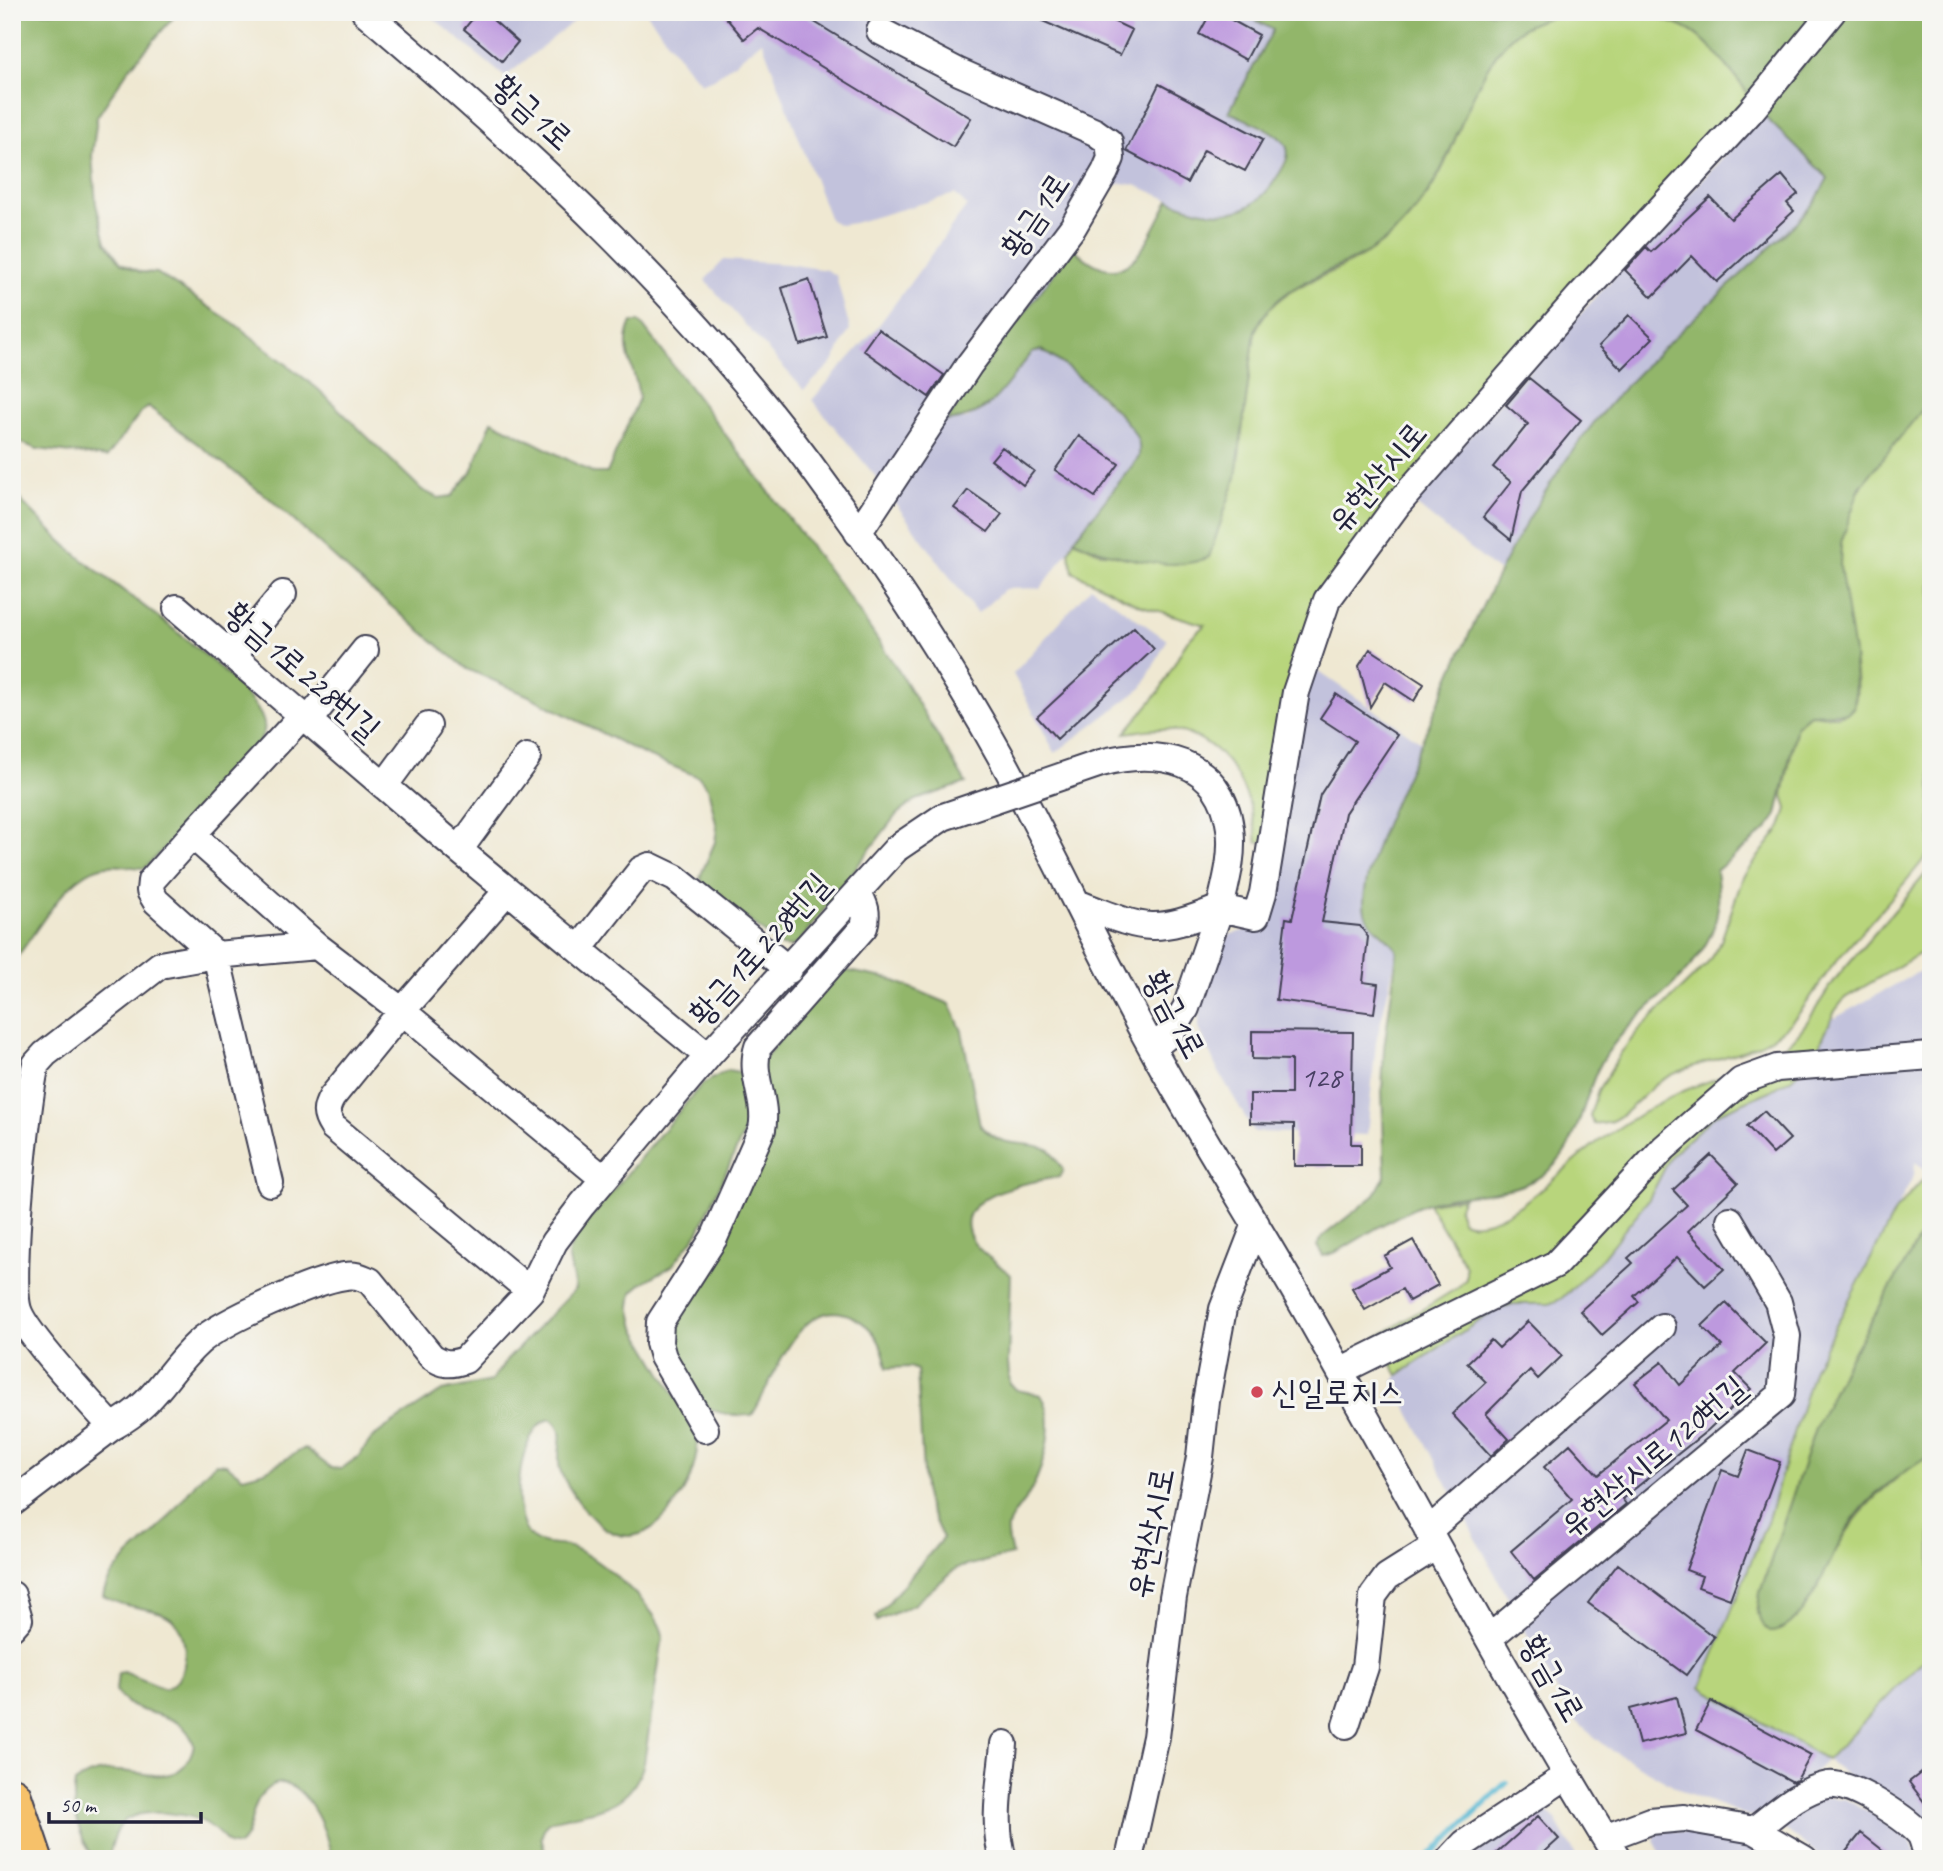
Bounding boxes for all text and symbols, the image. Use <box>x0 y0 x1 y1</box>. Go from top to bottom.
street label: 황금1로 <box>484 65 582 159</box>
street label: 황금1로 <box>991 164 1079 266</box>
street label: 유현삭시로 <box>1318 413 1436 541</box>
street label: 황금1로228번길 <box>217 592 389 750</box>
street label: 황금1로228번길 <box>679 864 839 1034</box>
street label: 황금1로 <box>1134 962 1216 1066</box>
house number: 128 <box>1301 1058 1344 1096</box>
street label: 유현삭시로120번길 <box>1551 1366 1755 1546</box>
place label: 신일로지스 <box>1271 1371 1404 1413</box>
marker: 신일로지스 <box>1249 1384 1265 1400</box>
street label: 유현삭시로 <box>1117 1464 1183 1602</box>
street label: 황금1로 <box>1511 1627 1595 1729</box>
scale bar <box>49 1780 201 1824</box>
text: 50 m <box>60 1792 98 1818</box>

